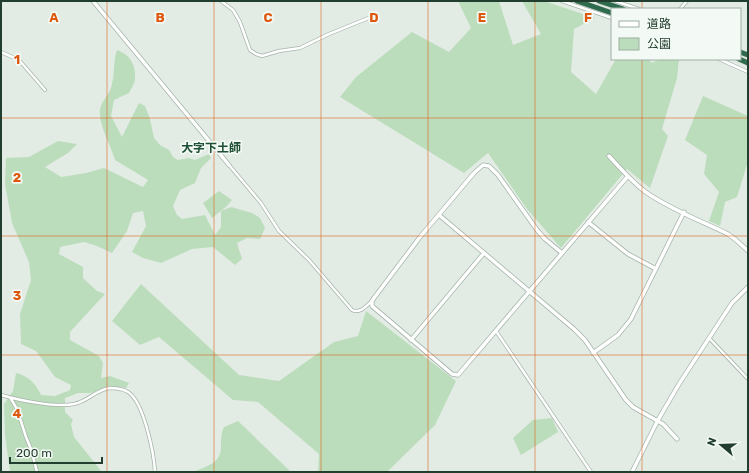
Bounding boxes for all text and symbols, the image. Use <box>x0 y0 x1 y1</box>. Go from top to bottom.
legend <box>611 8 741 60</box>
text: A <box>49 10 59 25</box>
text: B <box>155 10 165 25</box>
text: C <box>263 10 273 25</box>
text: D <box>369 10 379 25</box>
text: E <box>478 10 486 25</box>
text: F <box>584 10 592 25</box>
text: 道路 <box>647 17 671 31</box>
text: 公園 <box>647 37 671 51</box>
text: 1 <box>14 52 20 67</box>
district label: 大字下土師 <box>181 141 241 155</box>
text: 2 <box>13 170 21 185</box>
text: 3 <box>13 288 22 303</box>
text: 4 <box>13 406 22 421</box>
north arrow <box>701 425 741 465</box>
text: N <box>705 436 719 448</box>
scale bar <box>10 439 102 465</box>
text: 200 m <box>16 446 52 460</box>

